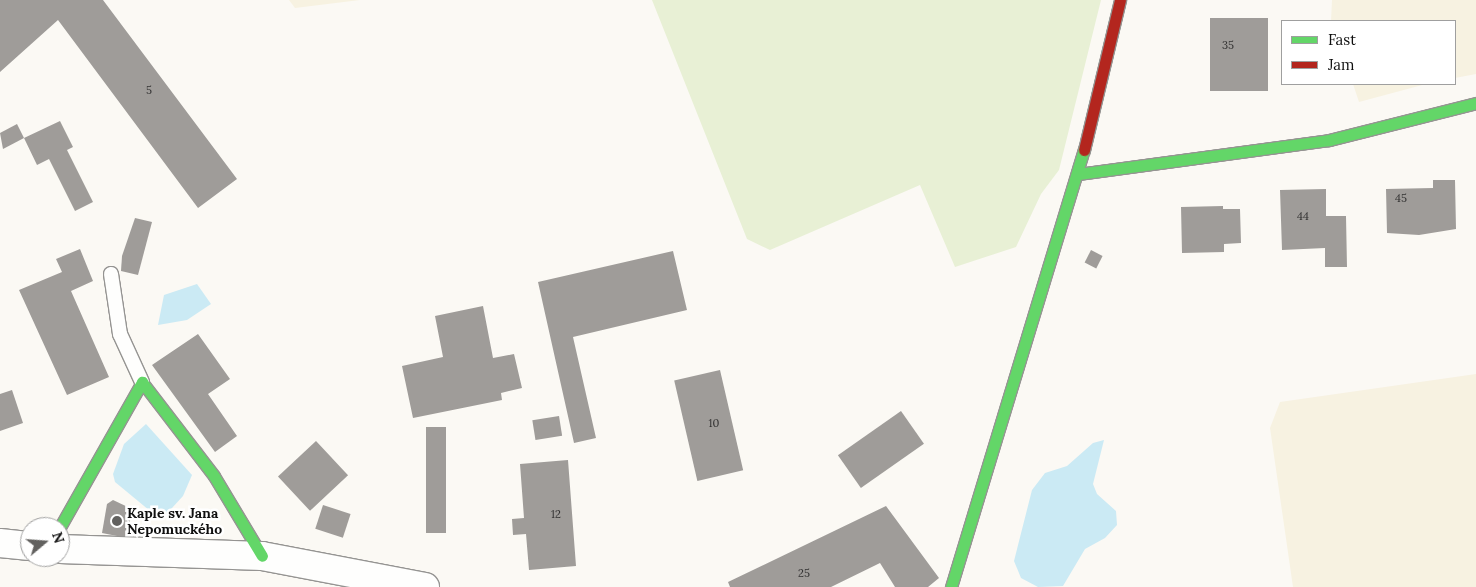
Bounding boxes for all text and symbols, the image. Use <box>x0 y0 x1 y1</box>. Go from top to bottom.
legend <box>1281 20 1456 85</box>
text: Fast <box>1328 30 1356 49</box>
house number: 35 <box>1222 38 1234 52</box>
text: Jam <box>1328 55 1355 74</box>
house number: 5 <box>146 83 152 97</box>
house number: 45 <box>1395 191 1407 205</box>
house number: 44 <box>1297 209 1309 223</box>
house number: 10 <box>709 416 719 430</box>
place label: Kaple sv. Jana Nepomuckého <box>127 505 222 538</box>
house number: 12 <box>551 507 561 521</box>
marker: Kaple sv. Jana Nepomuckého <box>111 515 123 527</box>
north arrow <box>20 517 70 567</box>
text: N <box>48 530 69 546</box>
house number: 25 <box>798 566 810 580</box>

